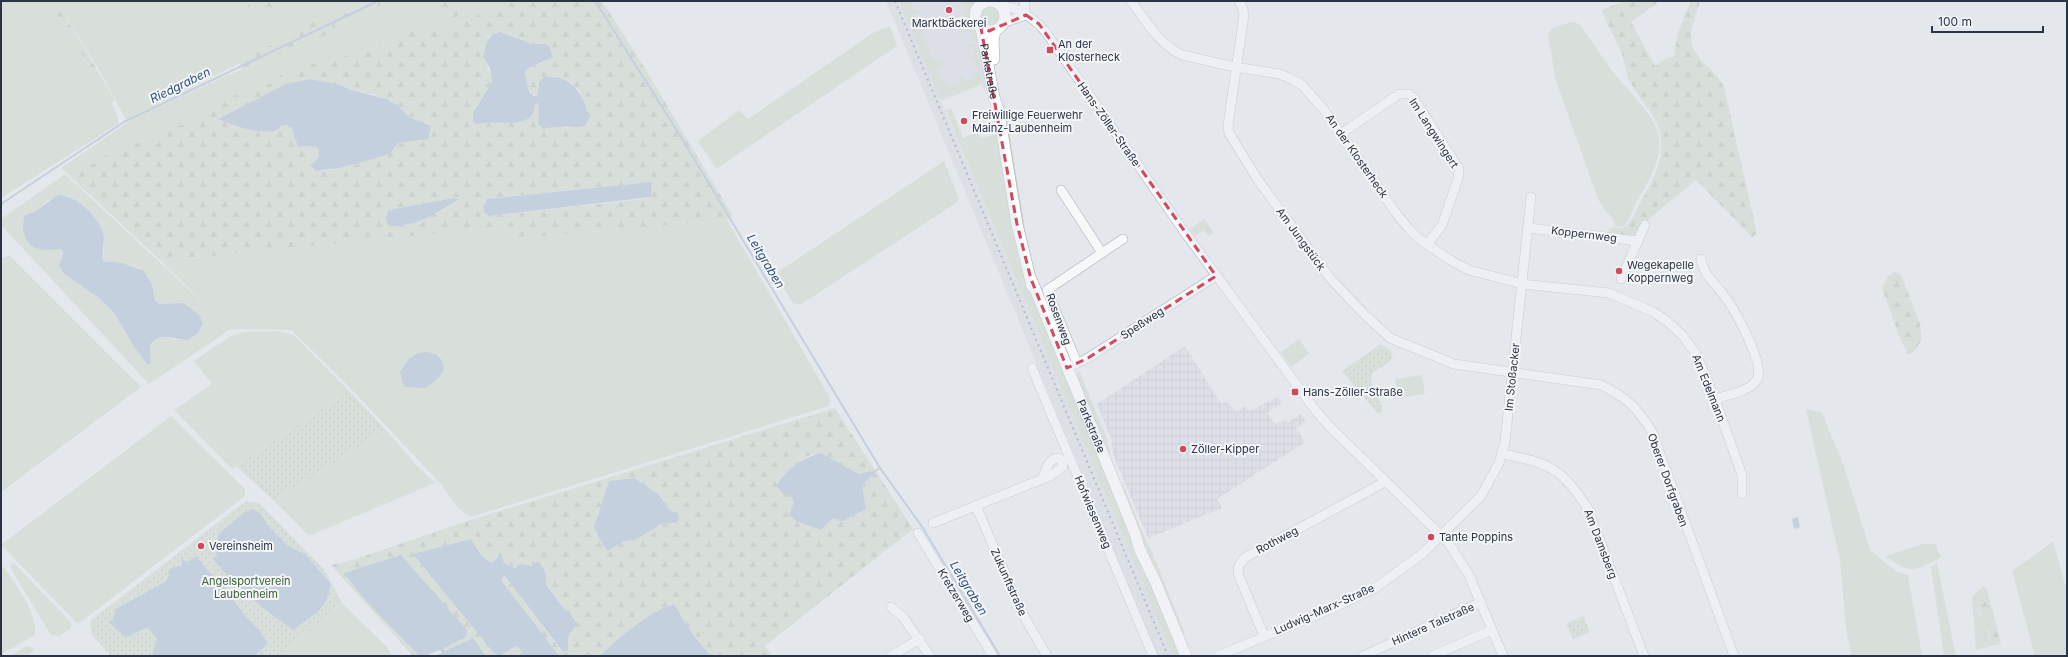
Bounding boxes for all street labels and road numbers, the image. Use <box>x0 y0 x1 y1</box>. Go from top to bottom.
street label: Parkstraße <box>977 42 1001 100</box>
street label: Hans-Zöller-Straße <box>1075 79 1143 169</box>
street label: Im Langwingert <box>1406 95 1462 171</box>
street label: An der Klosterheck <box>1323 111 1391 201</box>
street label: Am Jungstück <box>1273 205 1329 273</box>
street label: Koppernweg <box>1550 223 1618 245</box>
street label: Rosenweg <box>1043 291 1075 347</box>
street label: Speßweg <box>1118 304 1166 342</box>
street label: Im Stoßacker <box>1501 342 1523 412</box>
street label: Am Edelmann <box>1689 352 1729 424</box>
street label: Parkstraße <box>1074 397 1108 455</box>
street label: Oberer Dorfgraben <box>1645 431 1691 529</box>
street label: Hofwiesenweg <box>1071 473 1115 551</box>
street label: Am Damsberg <box>1581 507 1621 581</box>
street label: Rothweg <box>1254 523 1300 557</box>
street label: Zukunftstraße <box>988 546 1030 618</box>
street label: Kretzerweg <box>935 566 977 624</box>
street label: Ludwig-Marx-Straße <box>1272 581 1376 637</box>
street label: Hintere Talstraße <box>1390 600 1476 648</box>

